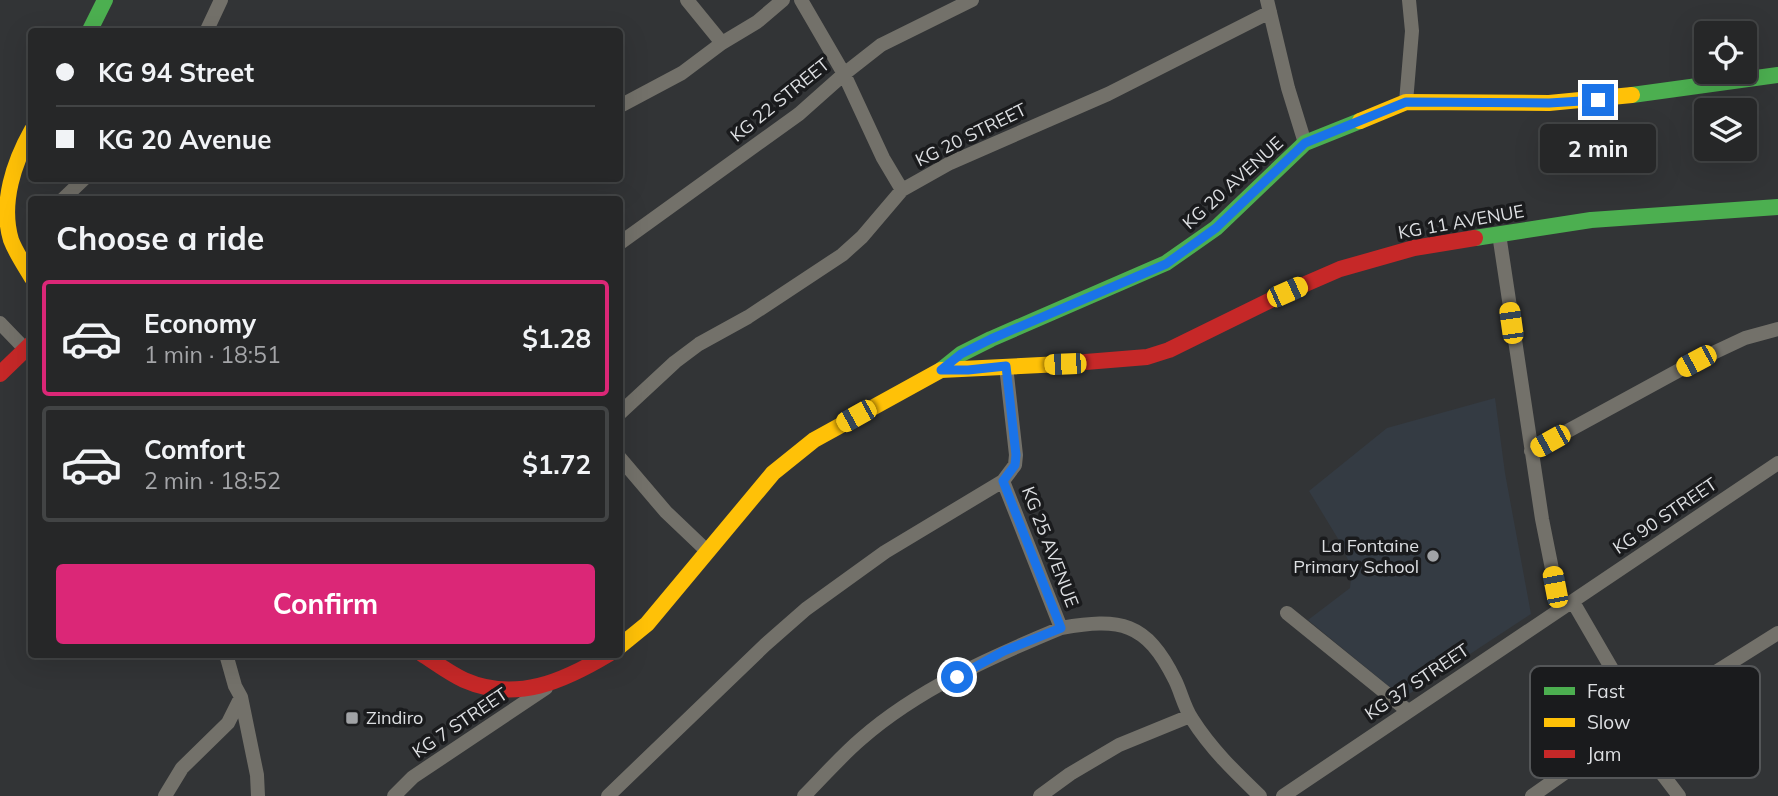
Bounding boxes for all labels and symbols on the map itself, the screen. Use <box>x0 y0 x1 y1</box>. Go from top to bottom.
street label: KG 22 STREET <box>725 52 834 147</box>
route end <box>1582 84 1614 116</box>
street label: KG 20 STREET <box>911 98 1030 171</box>
callout: 2 min <box>1540 124 1656 174</box>
street label: KG 20 AVENUE <box>1178 131 1288 234</box>
street label: KG 11 AVENUE <box>1396 199 1526 244</box>
car <box>1264 274 1311 310</box>
car <box>1498 301 1525 345</box>
car <box>1673 342 1720 380</box>
car <box>1044 353 1087 375</box>
car <box>833 397 880 435</box>
car <box>1527 422 1574 460</box>
street label: KG 90 STREET <box>1608 472 1721 559</box>
street label: KG 25 AVENUE <box>1017 483 1084 611</box>
place label: La Fontaine Primary School <box>1293 534 1419 578</box>
marker: La Fontaine Primary School <box>1425 548 1441 564</box>
car <box>1541 564 1570 610</box>
street label: KG 37 STREET <box>1360 638 1473 725</box>
route start <box>941 661 973 693</box>
legend <box>1530 666 1760 778</box>
text: Fast <box>1587 679 1625 703</box>
street label: KG 7 STREET <box>408 682 512 763</box>
place label: Zindiro <box>366 706 423 729</box>
marker: Zindiro <box>344 710 360 726</box>
text: Slow <box>1587 710 1631 734</box>
text: Jam <box>1587 742 1621 766</box>

